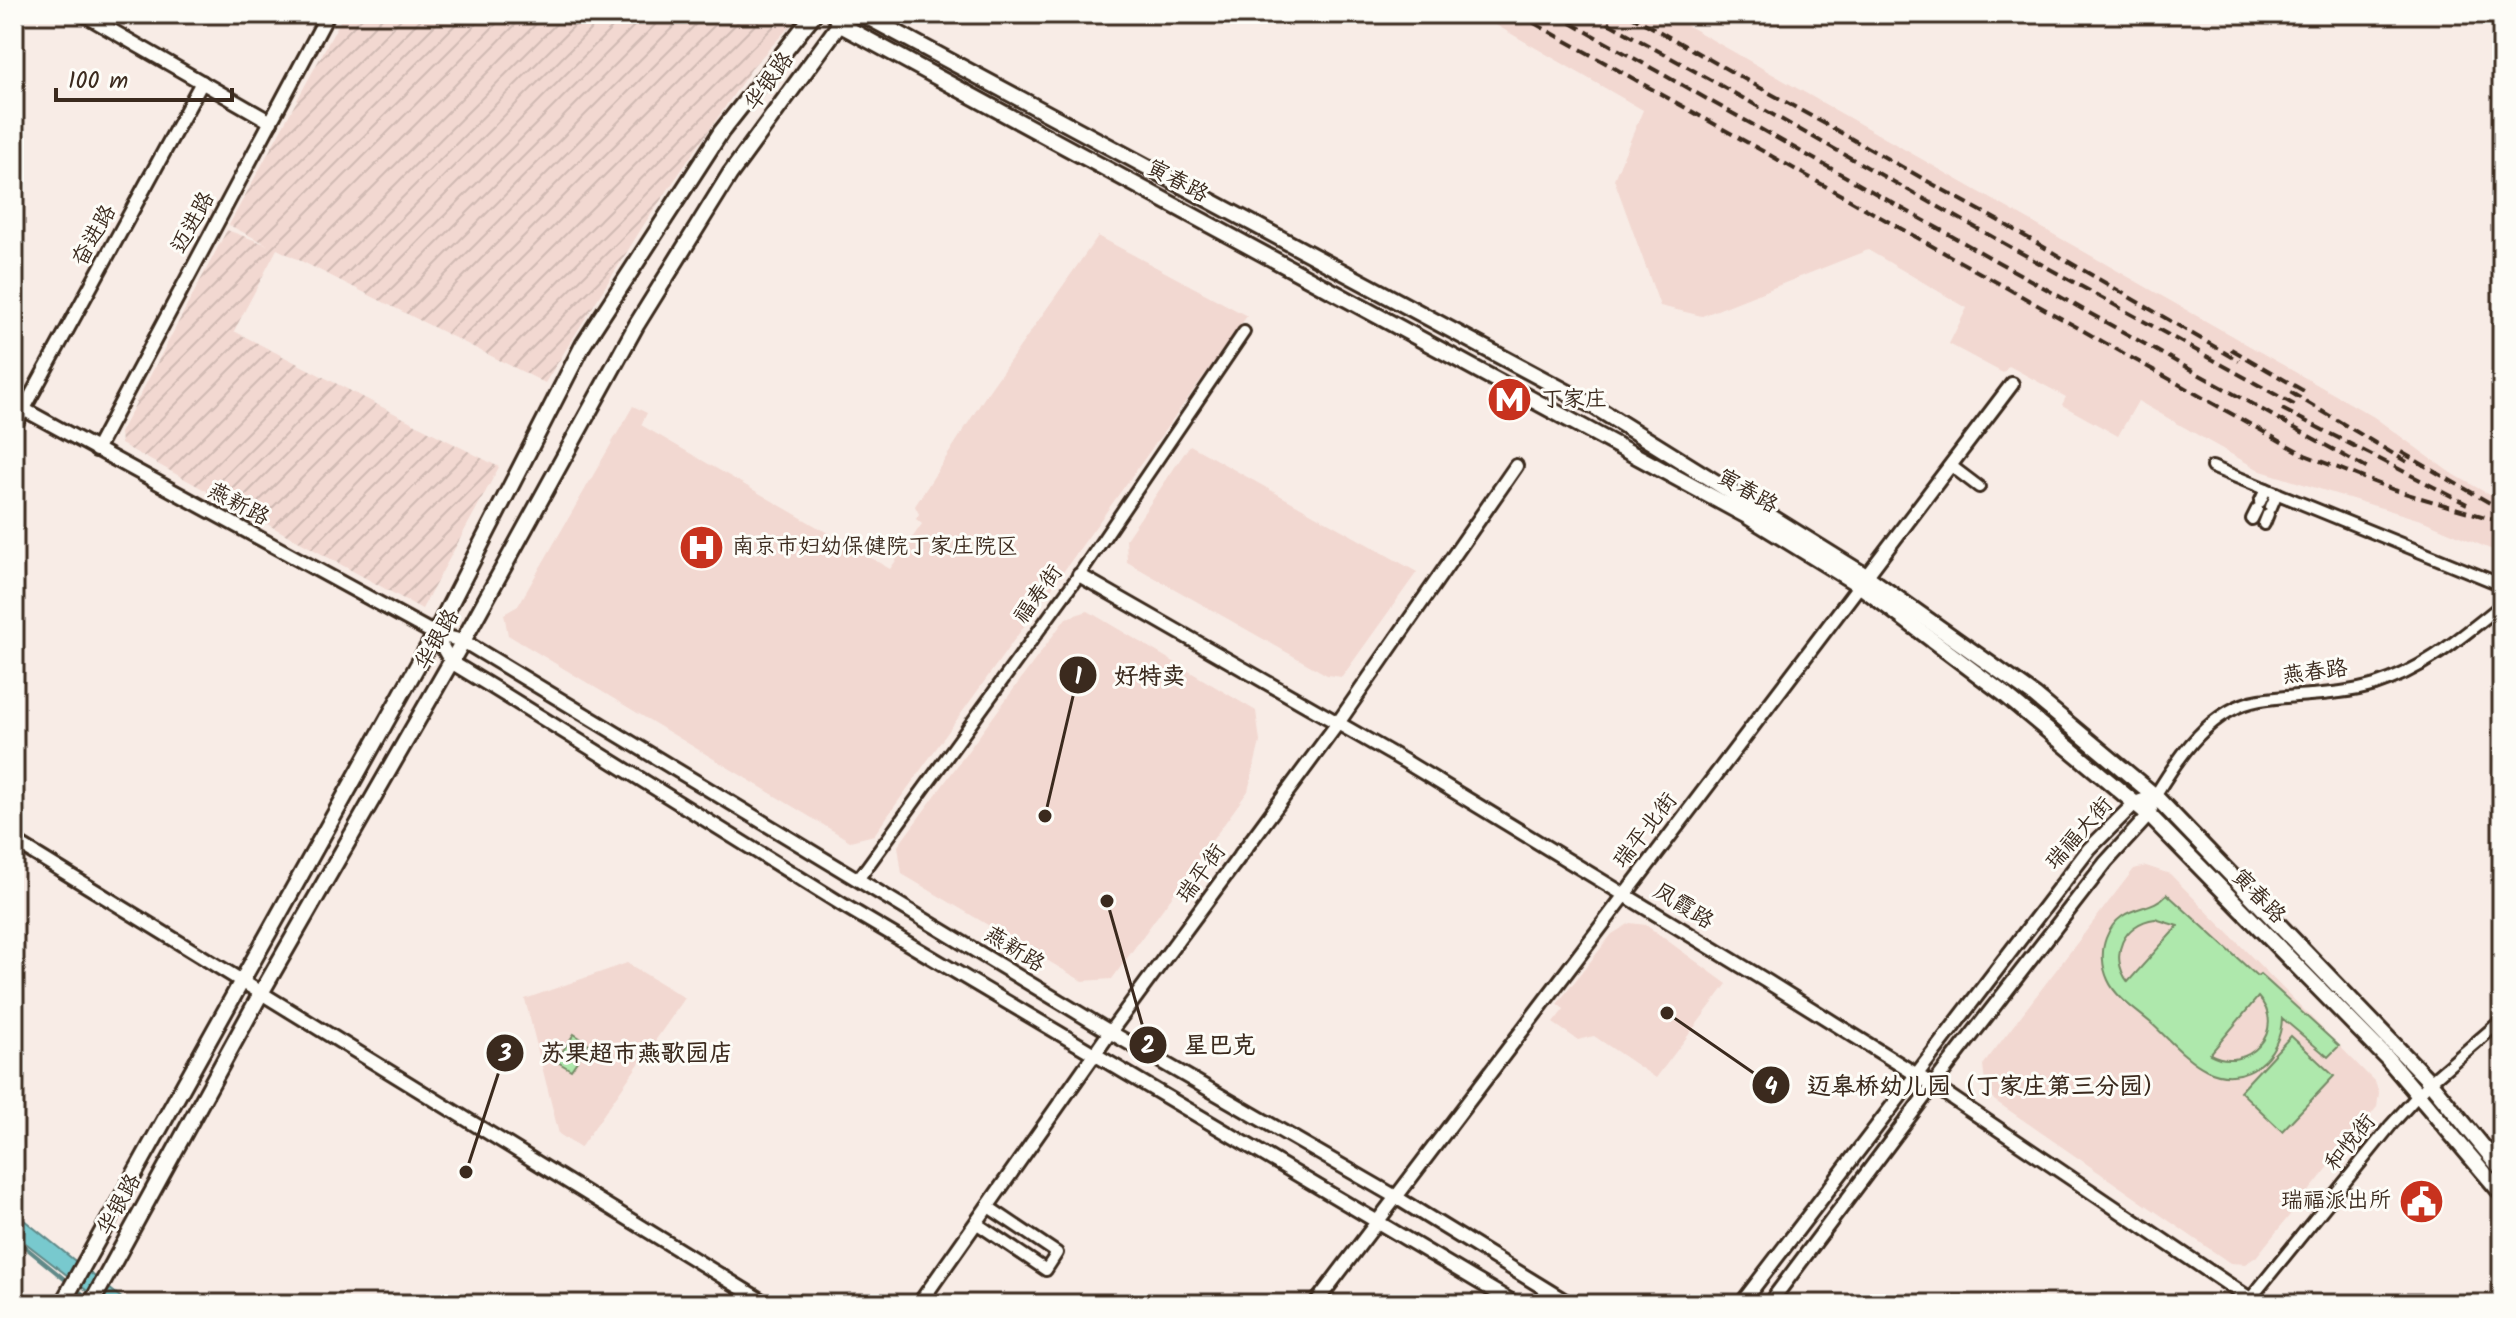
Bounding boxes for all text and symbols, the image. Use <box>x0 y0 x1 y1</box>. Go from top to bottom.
street label: 华银路 <box>736 45 804 119</box>
scale bar <box>56 52 232 102</box>
text: 100 m <box>68 62 128 101</box>
street label: 寅春路 <box>1140 151 1214 213</box>
street label: 迈进路 <box>163 186 225 260</box>
street label: 奋进路 <box>64 199 126 273</box>
metro station icon: 丁家庄 <box>1486 376 1534 424</box>
place label: 丁家庄 <box>1541 383 1607 418</box>
street label: 寅春路 <box>1710 460 1784 524</box>
street label: 燕新路 <box>201 474 275 536</box>
hospital icon: 南京市妇幼保健院丁家庄院区 <box>677 523 725 571</box>
place label: 南京市妇幼保健院丁家庄院区 <box>732 530 1018 565</box>
street label: 福寿街 <box>1005 558 1073 632</box>
street label: 华银路 <box>406 603 470 677</box>
callout: 好特卖 <box>1058 651 1202 699</box>
street label: 燕春路 <box>2280 652 2350 694</box>
text: 1 <box>1074 658 1082 697</box>
text: 好特卖 <box>1114 658 1186 697</box>
street label: 瑞平北街 <box>1605 786 1687 876</box>
street label: 瑞福大街 <box>2038 790 2122 878</box>
street label: 瑞平街 <box>1168 837 1236 911</box>
street label: 寅春路 <box>2222 861 2294 933</box>
street label: 凤霞路 <box>1646 875 1720 939</box>
street label: 燕新路 <box>977 918 1051 982</box>
callout: 星巴克 <box>1128 1021 1272 1069</box>
text: 2 <box>1141 1027 1155 1066</box>
text: 星巴克 <box>1184 1027 1256 1066</box>
callout: 苏果超市燕歌园店 <box>485 1029 749 1077</box>
text: 3 <box>497 1035 512 1074</box>
text: 苏果超市燕歌园店 <box>541 1035 733 1074</box>
callout: 迈皋桥幼儿园（丁家庄第三分园） <box>1751 1061 2183 1109</box>
text: 4 <box>1764 1068 1778 1107</box>
text: 迈皋桥幼儿园（丁家庄第三分园） <box>1807 1068 2167 1107</box>
street label: 和悦街 <box>2317 1106 2385 1180</box>
street label: 华银路 <box>89 1168 151 1242</box>
public building icon: 瑞福派出所 <box>2398 1177 2446 1225</box>
place label: 瑞福派出所 <box>2281 1184 2391 1219</box>

